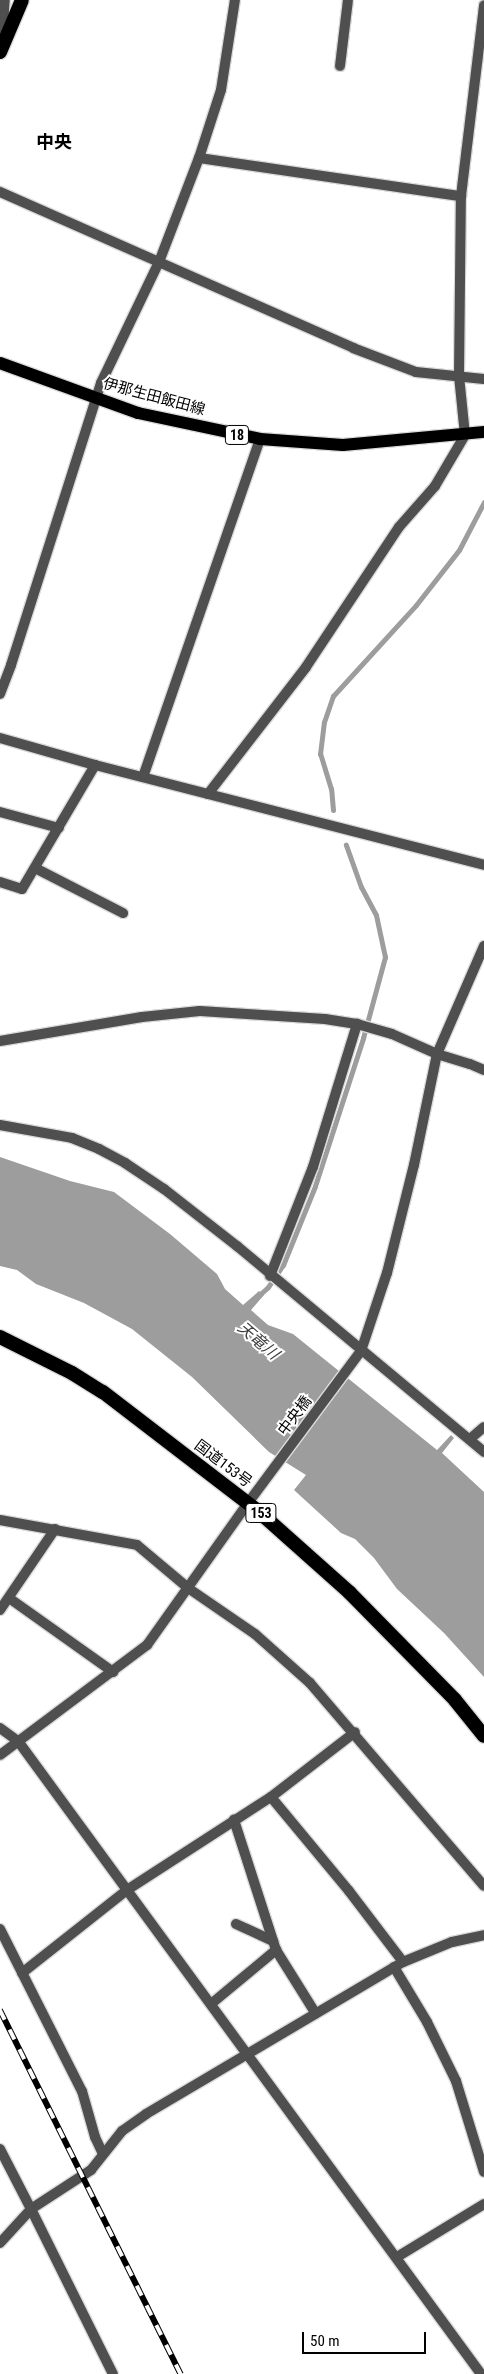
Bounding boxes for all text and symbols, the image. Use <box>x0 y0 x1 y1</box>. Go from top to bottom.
district label: 中央 <box>36 131 72 153</box>
street label: 伊那生田飯田線 <box>101 375 207 419</box>
road number: 18 <box>224 424 250 446</box>
water label: 天竜川 <box>234 1318 282 1364</box>
street label: 中央橋 <box>274 1393 316 1439</box>
street label: 国道153号 <box>191 1437 255 1491</box>
road number: 153 <box>245 1502 277 1525</box>
scale bar <box>304 2322 428 2354</box>
text: 50 m <box>310 2332 340 2350</box>

